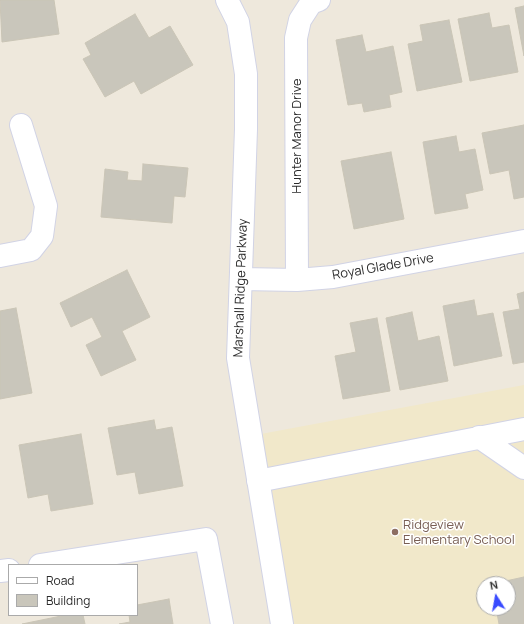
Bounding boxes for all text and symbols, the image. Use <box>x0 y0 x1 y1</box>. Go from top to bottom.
street label: Hunter Manor Drive <box>289 78 305 194</box>
street label: Marshall Ridge Parkway <box>231 218 251 358</box>
street label: Royal Glade Drive <box>331 250 435 284</box>
place label: Ridgeview Elementary School <box>403 517 515 548</box>
marker: Ridgeview Elementary School <box>390 527 400 537</box>
legend <box>8 564 138 616</box>
text: Road <box>46 572 74 589</box>
north arrow <box>476 576 516 616</box>
text: N <box>488 577 499 593</box>
text: Building <box>46 592 90 609</box>

